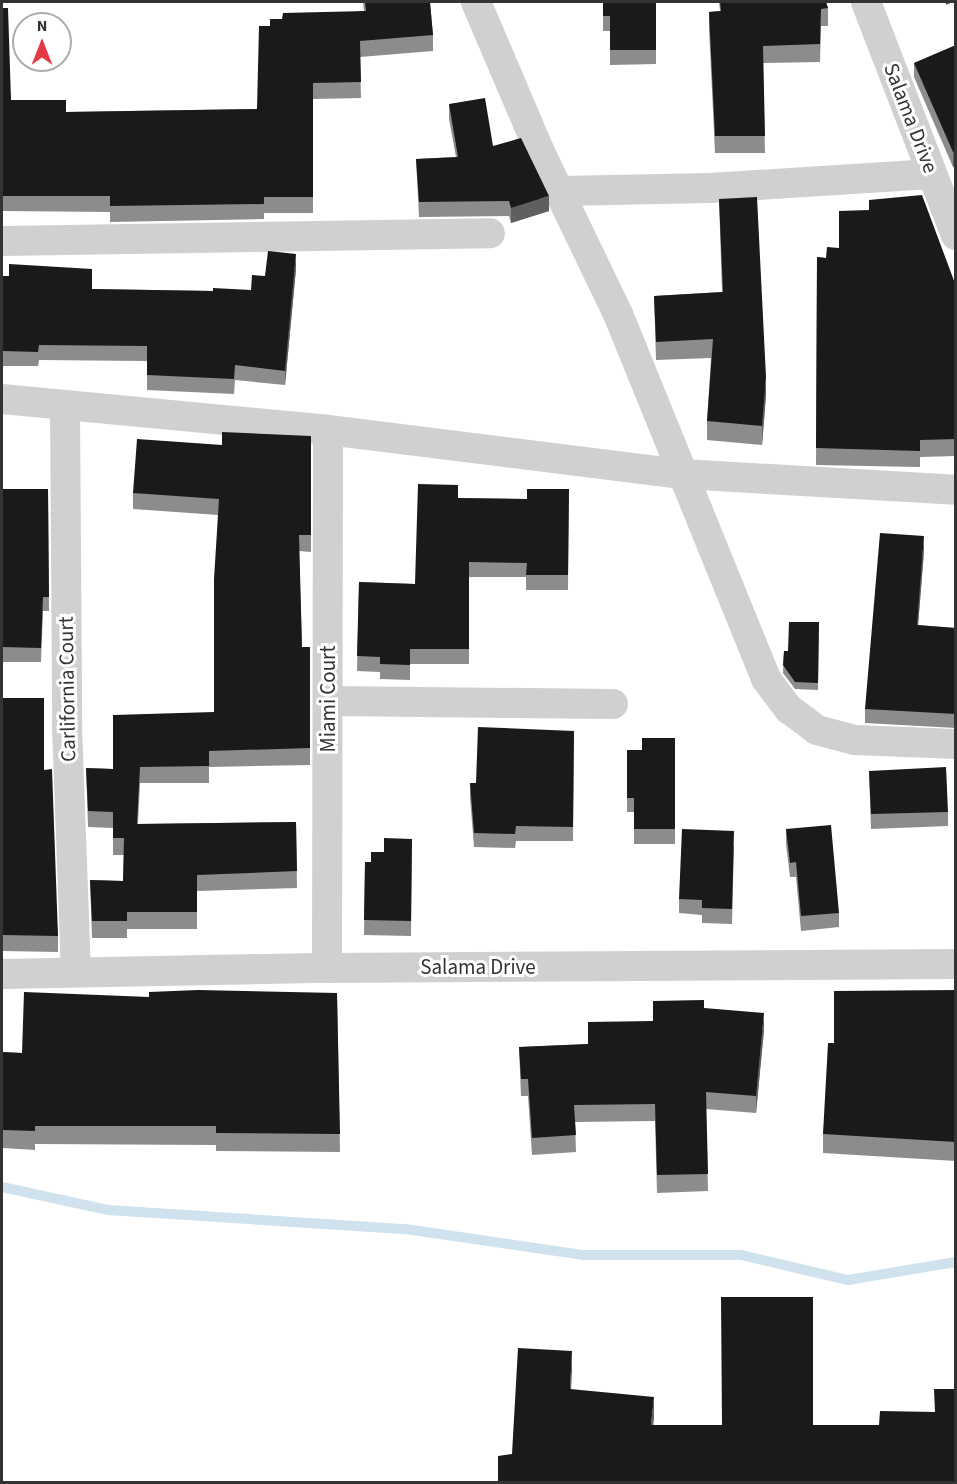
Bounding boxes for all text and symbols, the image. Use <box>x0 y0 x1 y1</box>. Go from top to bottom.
north arrow <box>12 12 72 72</box>
text: N <box>37 15 47 37</box>
street label: Salama Drive <box>879 60 943 176</box>
street label: Carlifornia Court <box>53 616 81 762</box>
street label: Miami Court <box>315 646 341 752</box>
street label: Salama Drive <box>420 954 536 980</box>

